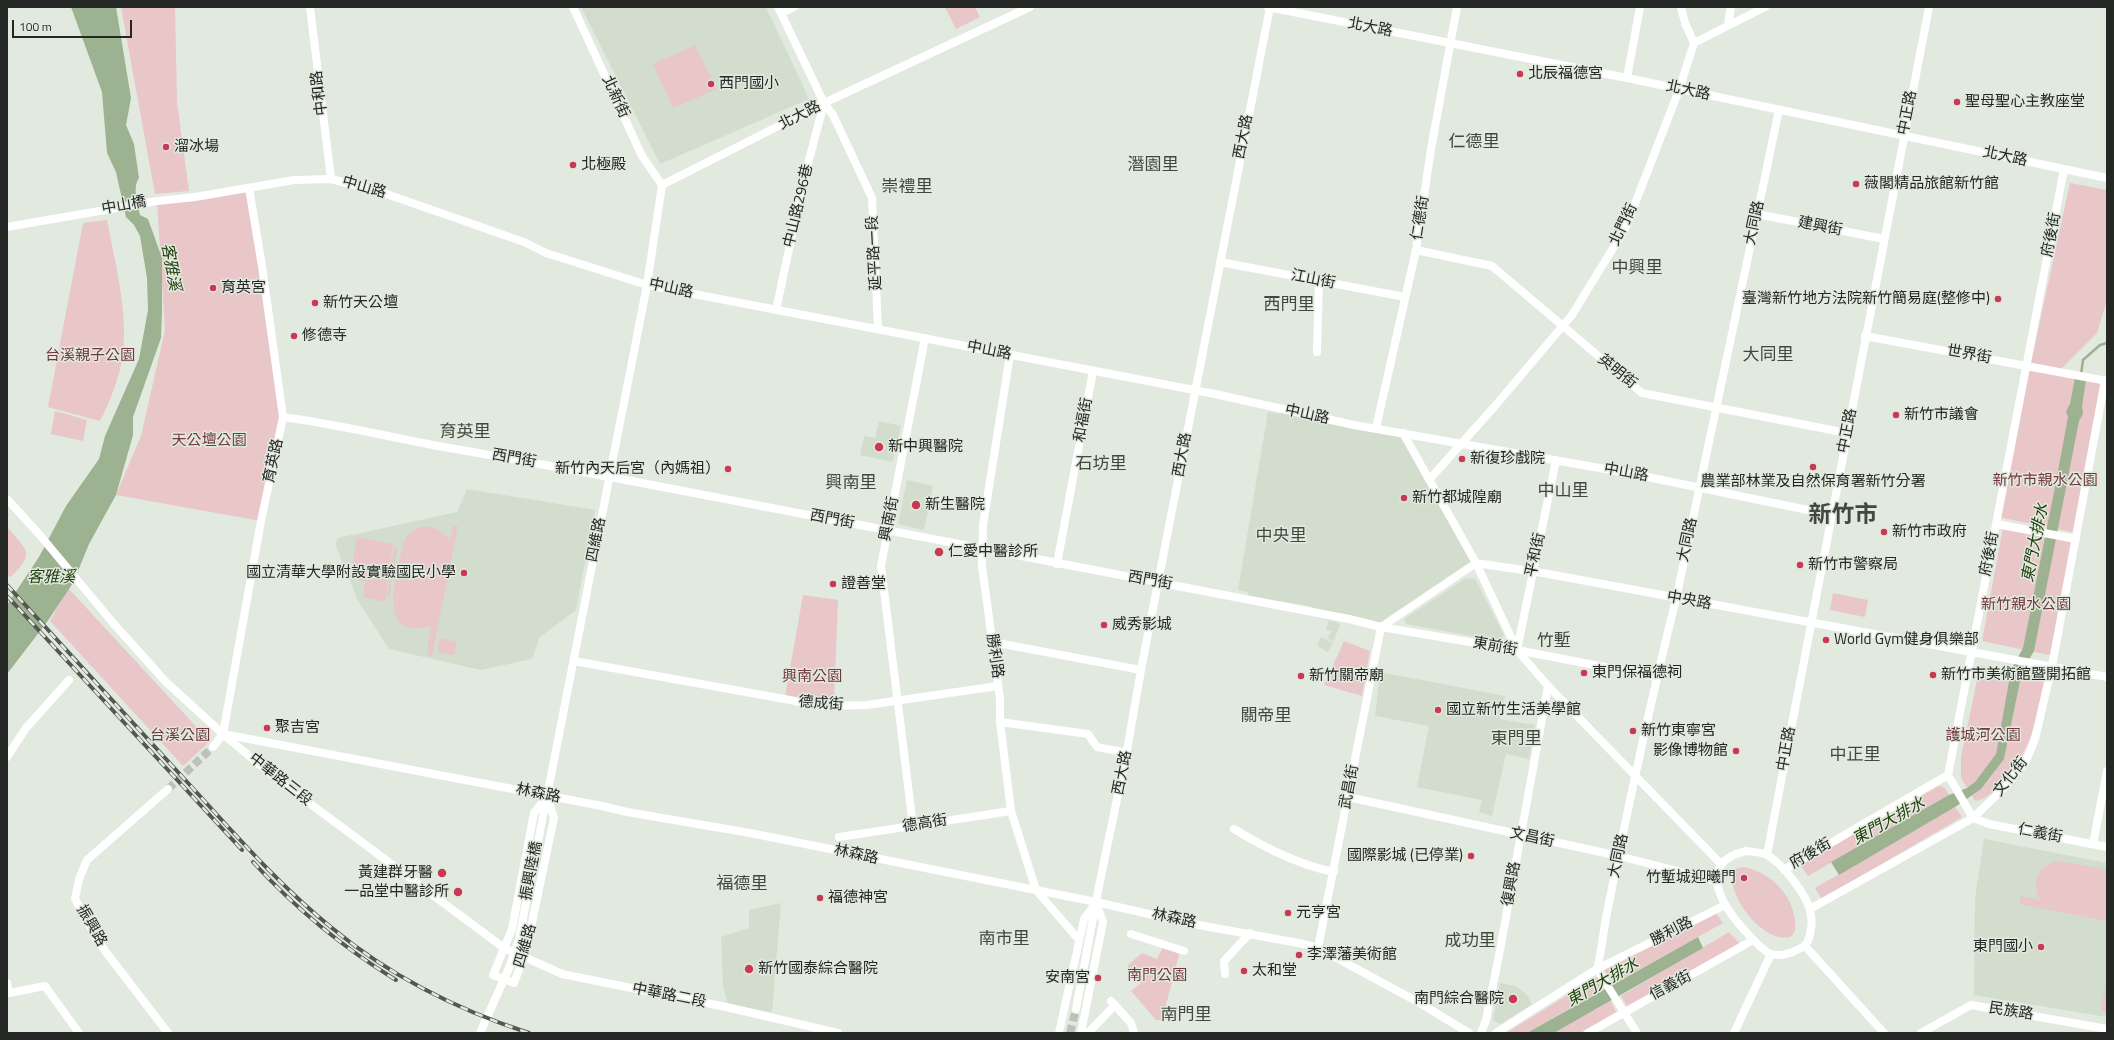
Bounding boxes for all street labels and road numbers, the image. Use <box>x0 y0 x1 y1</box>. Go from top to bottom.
street label: 北大路 <box>1346 15 1394 41</box>
street label: 中和路 <box>308 70 332 116</box>
street label: 北新街 <box>597 73 633 121</box>
street label: 北大路 <box>1664 78 1712 104</box>
street label: 中正路 <box>1895 89 1921 137</box>
street label: 北大路 <box>776 98 824 134</box>
street label: 西大路 <box>1231 113 1257 161</box>
street label: 北大路 <box>1981 144 2029 170</box>
street label: 中山路296巷 <box>781 162 817 250</box>
street label: 中山路 <box>340 173 388 203</box>
street label: 中山橋 <box>100 193 148 219</box>
street label: 仁德街 <box>1409 194 1433 242</box>
street label: 大同路 <box>1742 199 1768 247</box>
street label: 北門街 <box>1606 201 1642 249</box>
street label: 府後街 <box>2039 211 2065 259</box>
street label: 建興街 <box>1796 214 1844 240</box>
street label: 延平路一段 <box>864 215 886 291</box>
street label: 江山街 <box>1289 267 1337 293</box>
street label: 中山路 <box>647 276 695 302</box>
street label: 中山路 <box>965 338 1013 364</box>
street label: 世界街 <box>1945 342 1993 368</box>
street label: 英明街 <box>1594 351 1640 393</box>
street label: 和福街 <box>1071 396 1097 444</box>
street label: 中山路 <box>1283 402 1331 428</box>
street label: 中正路 <box>1835 407 1861 455</box>
street label: 西大路 <box>1170 431 1196 479</box>
street label: 育英路 <box>261 437 287 485</box>
street label: 西門街 <box>490 446 538 472</box>
street label: 中山路 <box>1602 460 1650 486</box>
street label: 興南街 <box>877 495 903 543</box>
street label: 西門街 <box>808 507 856 533</box>
street label: 四維路 <box>584 516 610 564</box>
street label: 大同路 <box>1675 516 1701 564</box>
street label: 府後街 <box>1977 530 2003 578</box>
street label: 平和街 <box>1523 531 1549 579</box>
street label: 西門街 <box>1126 568 1174 594</box>
street label: 中央路 <box>1665 588 1713 614</box>
street label: 勝利路 <box>982 632 1006 680</box>
street label: 東前街 <box>1471 634 1519 660</box>
street label: 德成街 <box>798 693 844 715</box>
street label: 中正路 <box>1774 725 1800 773</box>
street label: 西大路 <box>1110 749 1136 797</box>
street label: 中華路三段 <box>245 750 315 810</box>
street label: 文化街 <box>1990 754 2032 800</box>
street label: 武昌街 <box>1337 763 1363 811</box>
street label: 林森路 <box>514 781 562 807</box>
street label: 德高街 <box>901 812 949 836</box>
street label: 仁義街 <box>2016 821 2064 847</box>
street label: 文昌街 <box>1508 825 1556 851</box>
street label: 大同路 <box>1606 832 1632 880</box>
street label: 府後街 <box>1787 835 1835 873</box>
street label: 振興陸橋 <box>517 840 547 902</box>
street label: 林森路 <box>832 842 880 868</box>
street label: 復興路 <box>1499 860 1525 908</box>
street label: 振興路 <box>72 902 110 950</box>
street label: 林森路 <box>1150 906 1198 932</box>
street label: 勝利路 <box>1648 914 1696 950</box>
street label: 四維路 <box>511 922 541 970</box>
street label: 信義街 <box>1647 967 1695 1005</box>
street label: 中華路二段 <box>630 980 708 1012</box>
street label: 民族路 <box>1987 1000 2035 1024</box>

